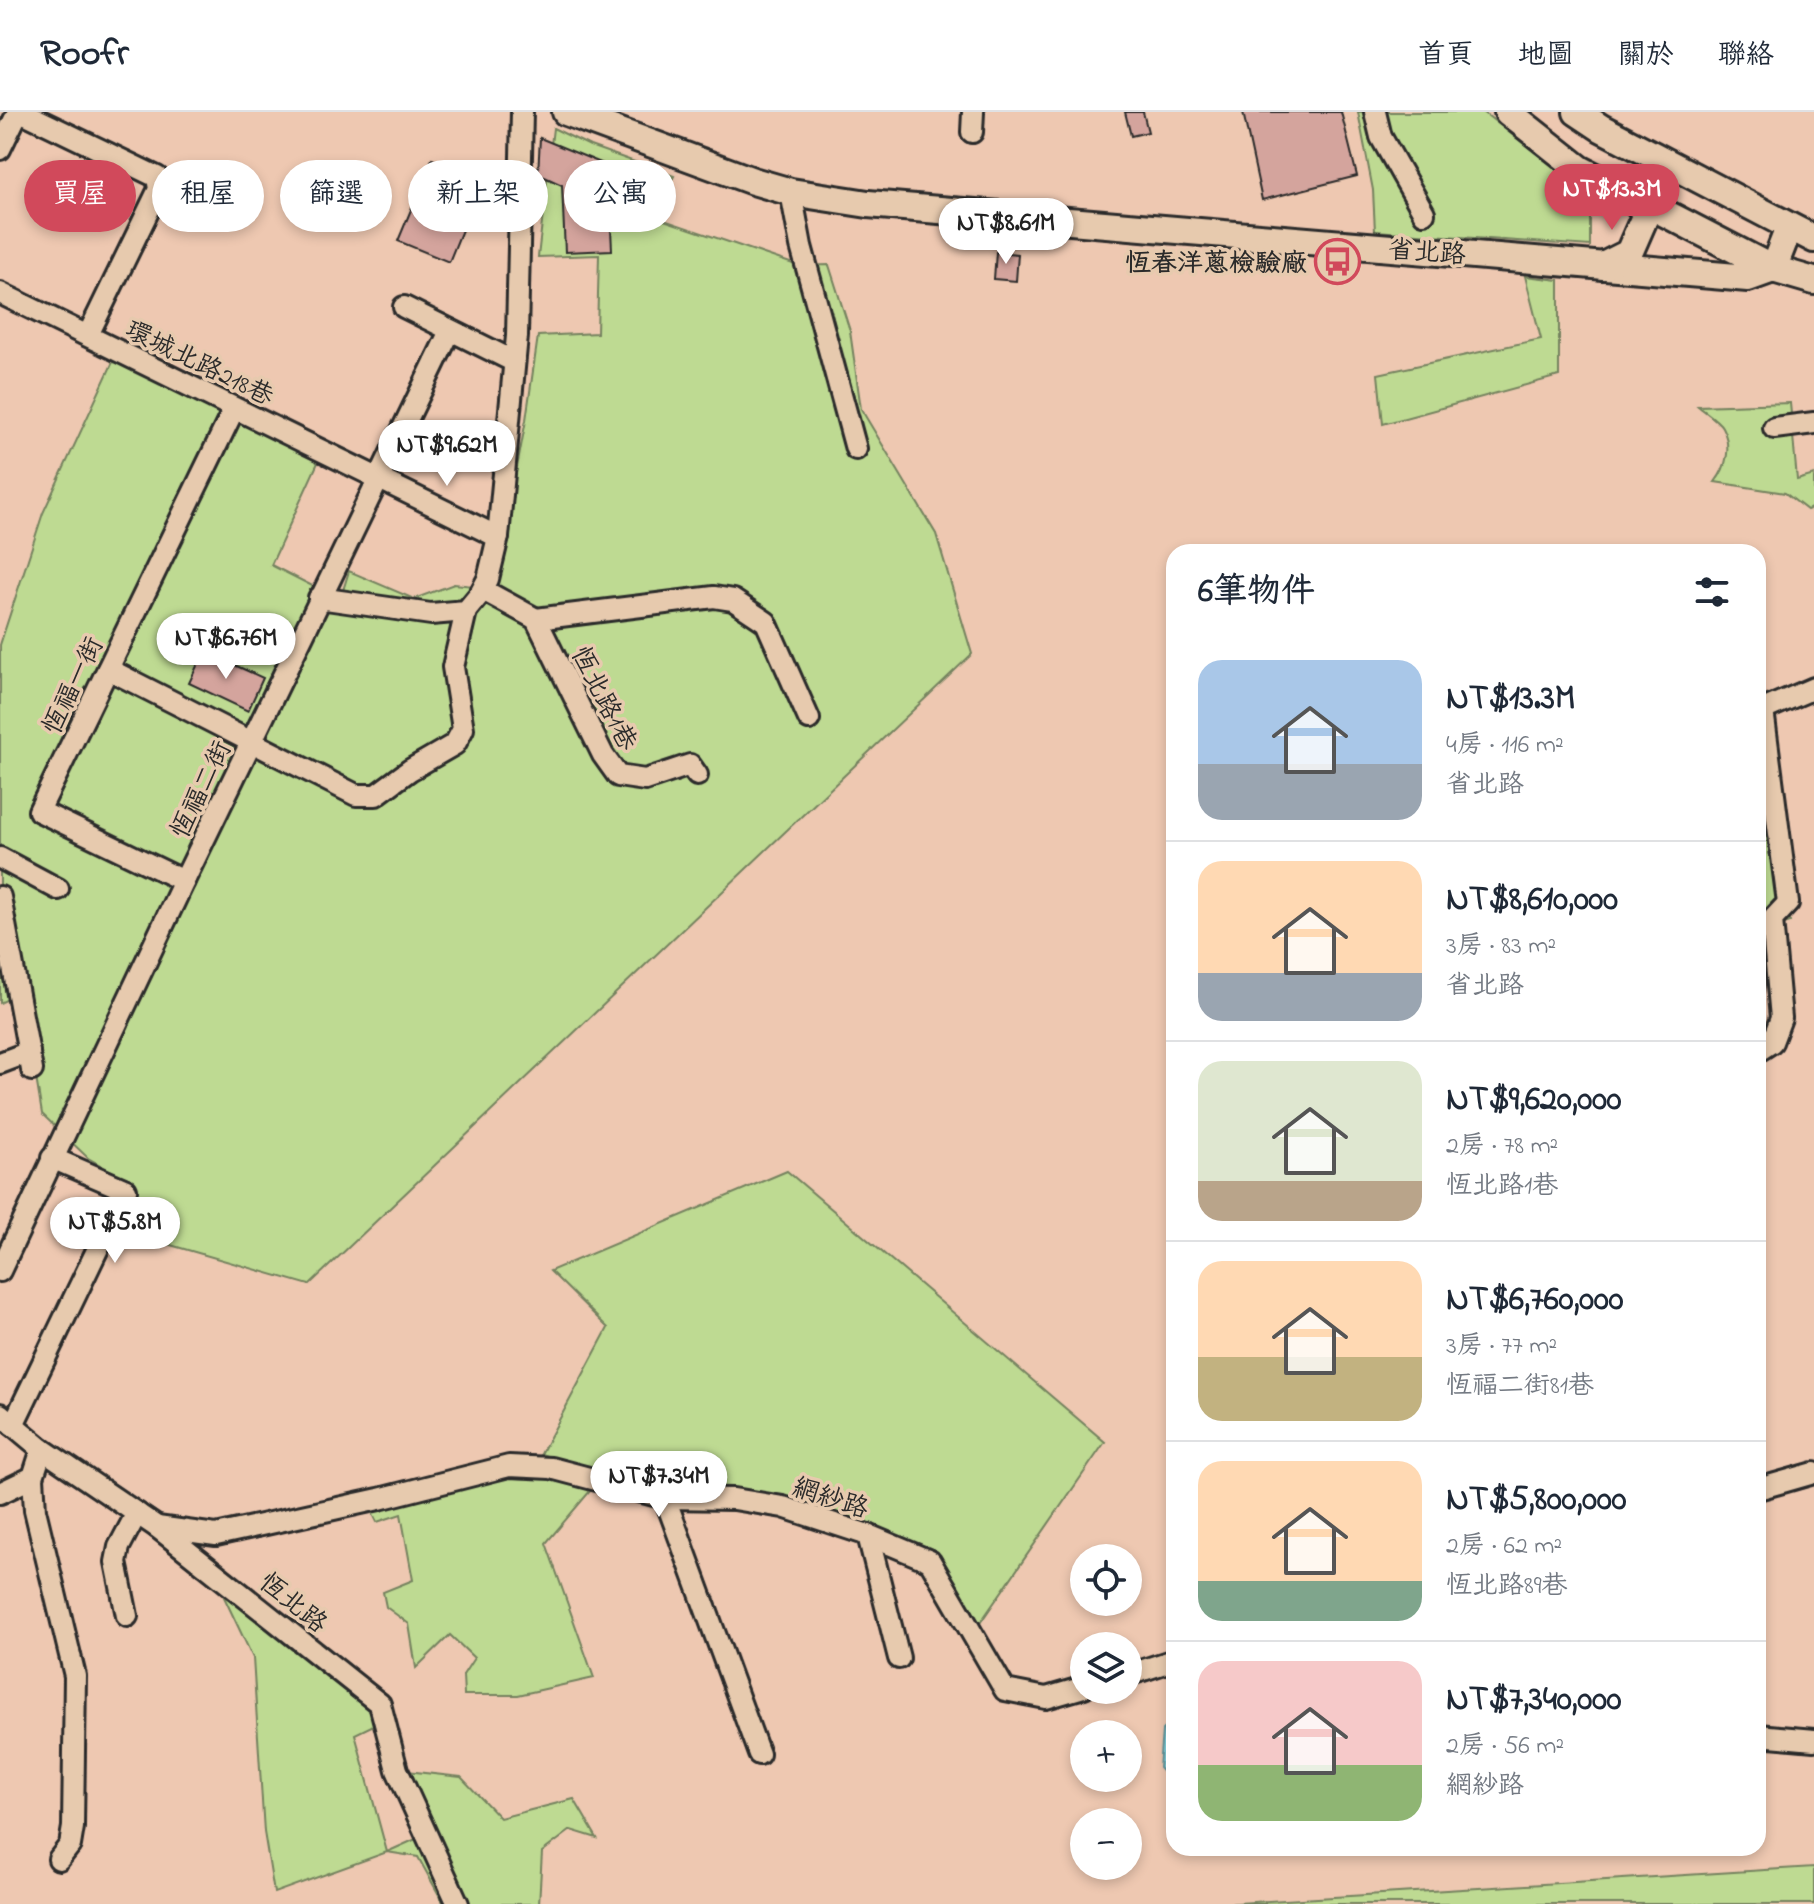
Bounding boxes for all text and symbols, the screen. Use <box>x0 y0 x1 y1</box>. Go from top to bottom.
text: Roofr <box>40 27 129 83</box>
text: 首頁 <box>1418 36 1474 77</box>
text: 地圖 <box>1518 36 1574 77</box>
text: 關於 <box>1618 36 1674 77</box>
text: 聯絡 <box>1718 36 1774 77</box>
chip: 買屋 <box>24 160 136 232</box>
chip: 租屋 <box>152 160 264 232</box>
chip: 篩選 <box>280 160 392 232</box>
chip: 新上架 <box>408 160 548 232</box>
chip: 公寓 <box>564 160 676 232</box>
pin: NT$13.3M <box>1529 164 1695 232</box>
text: NT$13.3M <box>1562 171 1662 209</box>
pin: NT$8.61M <box>923 198 1089 266</box>
text: NT$8.61M <box>957 205 1055 243</box>
street label: 省北路 <box>1387 232 1467 276</box>
bus stop icon: 恆春洋蔥檢驗廠 <box>1314 238 1362 286</box>
place label: 恆春洋蔥檢驗廠 <box>1125 246 1307 284</box>
street label: 環城北路218巷 <box>118 312 279 417</box>
pin: NT$9.62M <box>364 420 530 488</box>
text: NT$9.62M <box>396 427 498 465</box>
text: 6筆物件 <box>1198 568 1315 618</box>
icon: filters <box>1690 570 1734 614</box>
pin: NT$6.76M <box>143 613 309 681</box>
text: NT$6.76M <box>175 620 277 658</box>
street label: 恆福一街 <box>35 631 115 741</box>
street label: 恆北路1巷 <box>560 641 645 758</box>
text: NT$13.3M <box>1446 675 1575 725</box>
icon: home <box>1262 692 1358 788</box>
text: 4房 · 116 m² <box>1446 727 1564 765</box>
street label: 恆福二街 <box>163 735 243 845</box>
text: 省北路 <box>1446 767 1524 805</box>
text: NT$8,610,000 <box>1446 876 1618 926</box>
icon: home <box>1262 893 1358 989</box>
text: 3房 · 83 m² <box>1446 928 1556 966</box>
text: 省北路 <box>1446 968 1524 1006</box>
text: NT$9,620,000 <box>1446 1076 1622 1126</box>
icon: home <box>1262 1093 1358 1189</box>
text: 2房 · 78 m² <box>1446 1128 1558 1166</box>
text: 恆北路1巷 <box>1446 1168 1558 1206</box>
pin: NT$5.8M <box>41 1197 189 1265</box>
text: NT$5.8M <box>68 1204 162 1242</box>
text: NT$6,760,000 <box>1446 1276 1623 1326</box>
icon: home <box>1262 1293 1358 1389</box>
text: 3房 · 77 m² <box>1446 1328 1557 1366</box>
text: 恆福二街81巷 <box>1446 1368 1594 1406</box>
pin: NT$7.34M <box>576 1451 742 1519</box>
text: NT$7.34M <box>608 1458 710 1496</box>
street label: 網紗路 <box>787 1470 873 1530</box>
text: NT$5,800,000 <box>1446 1476 1626 1526</box>
icon: home <box>1262 1493 1358 1589</box>
text: 2房 · 62 m² <box>1446 1528 1562 1566</box>
map controls <box>1070 1544 1142 1880</box>
button: locate <box>1070 1544 1142 1616</box>
street label: 恆北路 <box>250 1565 334 1644</box>
text: 恆北路89巷 <box>1446 1568 1568 1606</box>
button: layers <box>1070 1632 1142 1704</box>
text: NT$7,340,000 <box>1446 1676 1622 1726</box>
icon: home <box>1262 1693 1358 1789</box>
button: + <box>1070 1720 1142 1792</box>
text: 2房 · 56 m² <box>1446 1728 1564 1766</box>
text: 網紗路 <box>1446 1768 1524 1806</box>
button: − <box>1070 1808 1142 1880</box>

